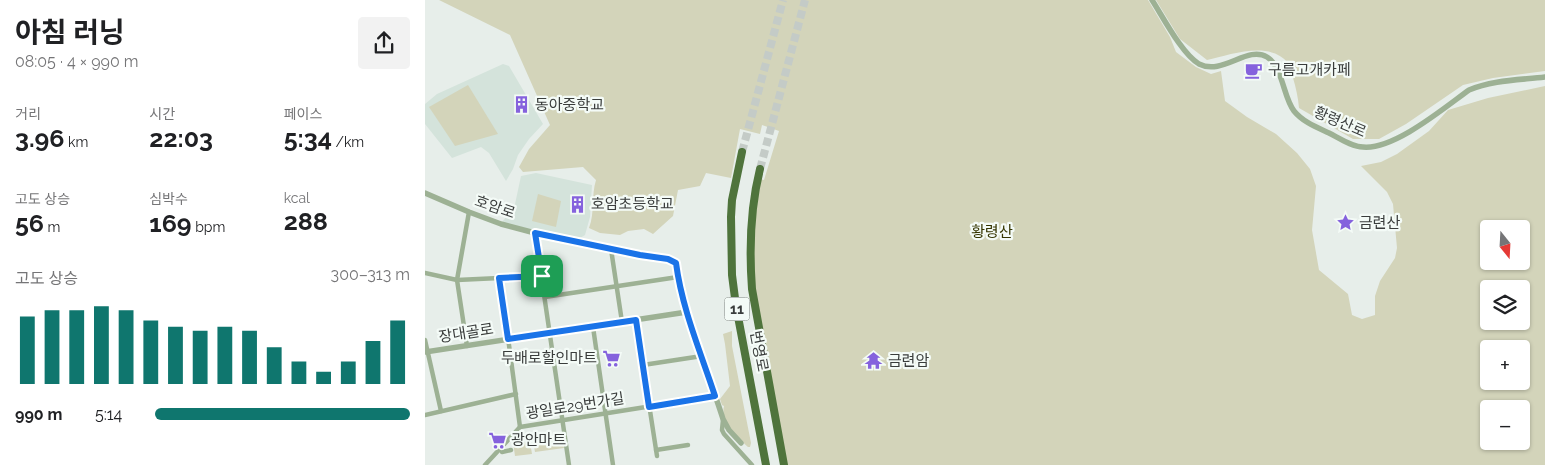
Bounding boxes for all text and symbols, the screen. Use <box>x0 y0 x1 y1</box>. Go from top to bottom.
text: 아침 러닝 <box>15 16 125 49</box>
button: share <box>358 17 410 69</box>
text: 08:05 · 4 × 990 m <box>15 52 139 71</box>
cafe icon: 구름고개카페 <box>1244 60 1264 80</box>
place label: 구름고개카페 <box>1268 61 1351 79</box>
building icon: 동아중학교 <box>511 95 531 115</box>
place label: 동아중학교 <box>535 96 604 114</box>
street label: 황령산로 <box>1311 103 1369 141</box>
text: 거리 <box>15 106 41 122</box>
text: 시간 <box>149 106 175 122</box>
text: 페이스 <box>284 106 322 122</box>
text: 3.96 <box>15 123 64 153</box>
text: 22:03 <box>149 123 213 153</box>
text: 5:34 <box>284 123 332 153</box>
text: km <box>64 134 88 150</box>
text: /km <box>332 134 364 150</box>
text: kcal <box>284 190 310 206</box>
text: 고도 상승 <box>15 191 70 207</box>
text: 심박수 <box>149 191 188 207</box>
street label: 호암로 <box>472 192 518 222</box>
building icon: 호암초등학교 <box>567 194 587 214</box>
place label: 호암초등학교 <box>591 195 674 213</box>
text: 288 <box>284 206 328 236</box>
text: 56 <box>15 208 44 238</box>
text: 169 <box>149 208 192 238</box>
place icon: 금련산 <box>1335 213 1355 233</box>
place label: 금련산 <box>1359 214 1401 232</box>
text: m <box>44 219 60 235</box>
text: bpm <box>192 219 225 235</box>
north arrow <box>1480 220 1530 270</box>
map controls <box>1480 220 1530 450</box>
park label: 황령산 <box>971 223 1013 241</box>
pin <box>521 255 563 297</box>
icon: arrive <box>528 262 556 290</box>
text: 300–313 m <box>331 265 410 284</box>
text: 고도 상승 <box>15 269 78 288</box>
button: layers <box>1480 280 1530 330</box>
road number: 11 <box>725 298 749 320</box>
street label: 장대골로 <box>437 320 495 346</box>
street label: 번영로 <box>746 329 772 373</box>
button: + <box>1480 340 1530 390</box>
supermarket icon: 두배로할인마트 <box>601 348 621 368</box>
place label: 두배로할인마트 <box>500 349 597 367</box>
temple icon: 금련암 <box>864 351 884 371</box>
place label: 금련암 <box>888 352 930 370</box>
street label: 광일로29번가길 <box>525 389 625 423</box>
button: − <box>1480 400 1530 450</box>
text: 990 m <box>15 405 62 424</box>
text: 5:14 <box>95 405 122 424</box>
supermarket icon: 광안마트 <box>487 430 507 450</box>
place label: 광안마트 <box>511 431 566 449</box>

